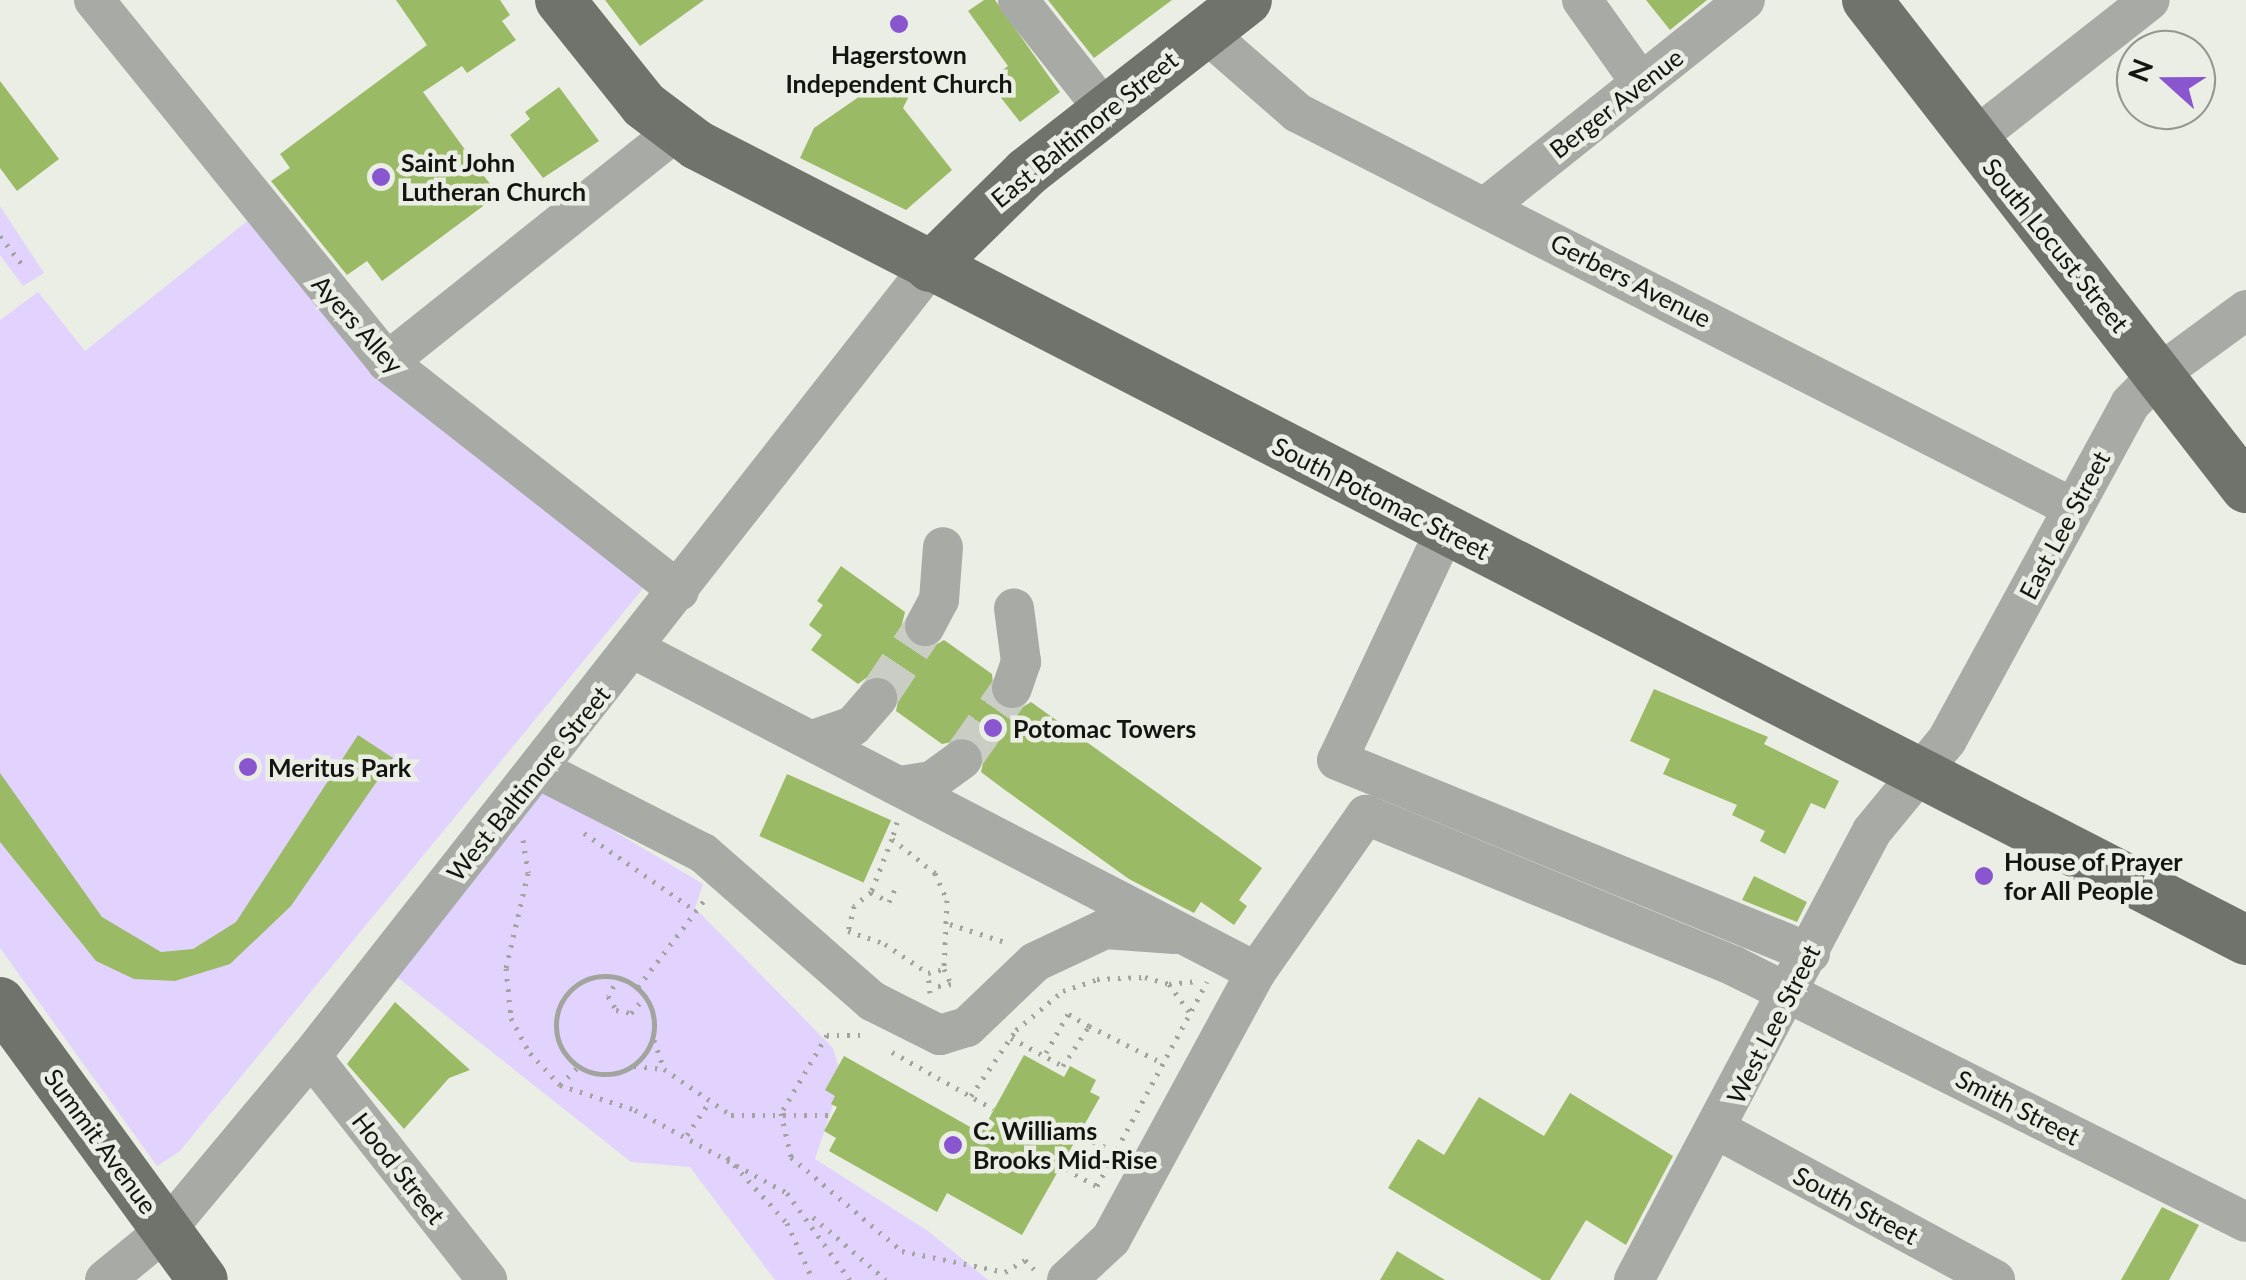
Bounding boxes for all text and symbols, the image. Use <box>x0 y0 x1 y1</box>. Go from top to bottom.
marker: Hagerstown Independent Church <box>888 13 910 35</box>
north arrow <box>2116 30 2216 130</box>
place label: Hagerstown Independent Church <box>785 40 1013 99</box>
street label: Berger Avenue <box>1543 41 1689 165</box>
street label: East Baltimore Street <box>985 45 1183 213</box>
text: N <box>2120 54 2160 86</box>
place label: Saint John Lutheran Church <box>401 148 586 207</box>
street label: South Locust Street <box>1977 152 2135 338</box>
marker: Saint John Lutheran Church <box>370 166 392 188</box>
street label: Gerbers Avenue <box>1546 227 1716 333</box>
street label: Ayers Alley <box>306 269 410 379</box>
street label: South Potomac Street <box>1268 430 1494 566</box>
street label: East Lee Street <box>2012 446 2116 604</box>
street label: West Baltimore Street <box>440 679 616 887</box>
place label: Potomac Towers <box>1013 713 1197 743</box>
marker: Potomac Towers <box>982 717 1004 739</box>
place label: Meritus Park <box>268 752 411 782</box>
marker: Meritus Park <box>237 756 259 778</box>
place label: House of Prayer for All People <box>2004 847 2183 906</box>
marker: House of Prayer for All People <box>1973 865 1995 887</box>
street label: West Lee Street <box>1720 939 1826 1109</box>
street label: Summit Avenue <box>38 1062 164 1220</box>
street label: Smith Street <box>1951 1063 2085 1151</box>
street label: Hood Street <box>346 1106 452 1230</box>
place label: C. Williams Brooks Mid‐Rise <box>973 1116 1157 1175</box>
marker: C. Williams Brooks Mid‐Rise <box>942 1134 964 1156</box>
street label: South Street <box>1789 1160 1923 1250</box>

